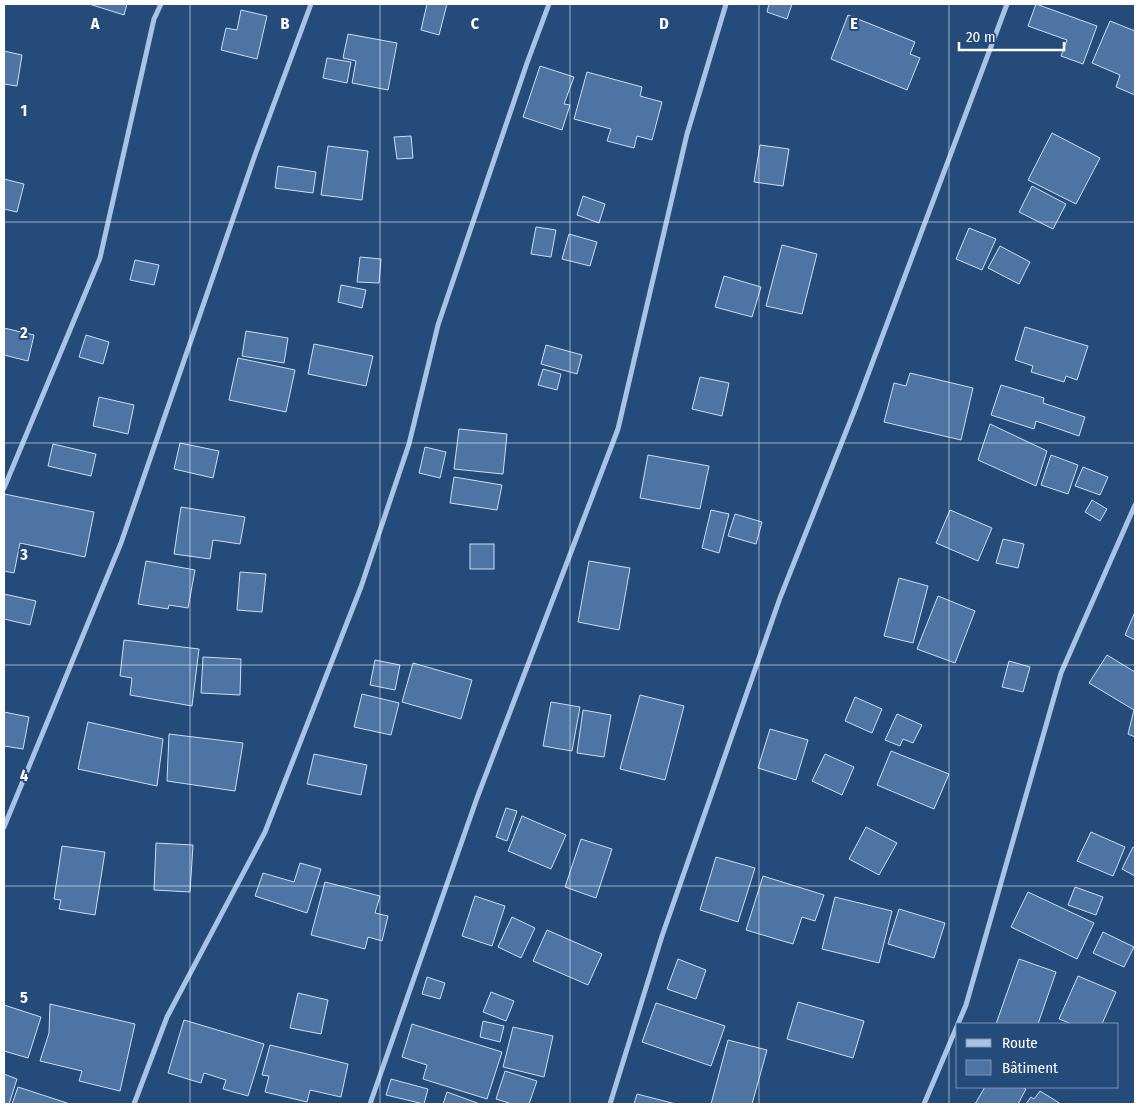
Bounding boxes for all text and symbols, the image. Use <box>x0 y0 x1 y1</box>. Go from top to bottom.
text: A <box>90 14 100 33</box>
text: B <box>281 14 290 33</box>
text: C <box>471 14 480 33</box>
text: D <box>659 14 669 33</box>
text: E <box>850 14 858 33</box>
scale bar <box>959 20 1064 52</box>
text: 20 m <box>966 28 996 46</box>
text: 1 <box>21 101 27 120</box>
text: 2 <box>19 323 28 342</box>
text: 3 <box>19 545 28 564</box>
text: 4 <box>20 766 28 785</box>
text: 5 <box>20 988 28 1007</box>
legend <box>956 1023 1119 1088</box>
text: Route <box>1002 1034 1038 1052</box>
text: Bâtiment <box>1002 1059 1058 1077</box>

